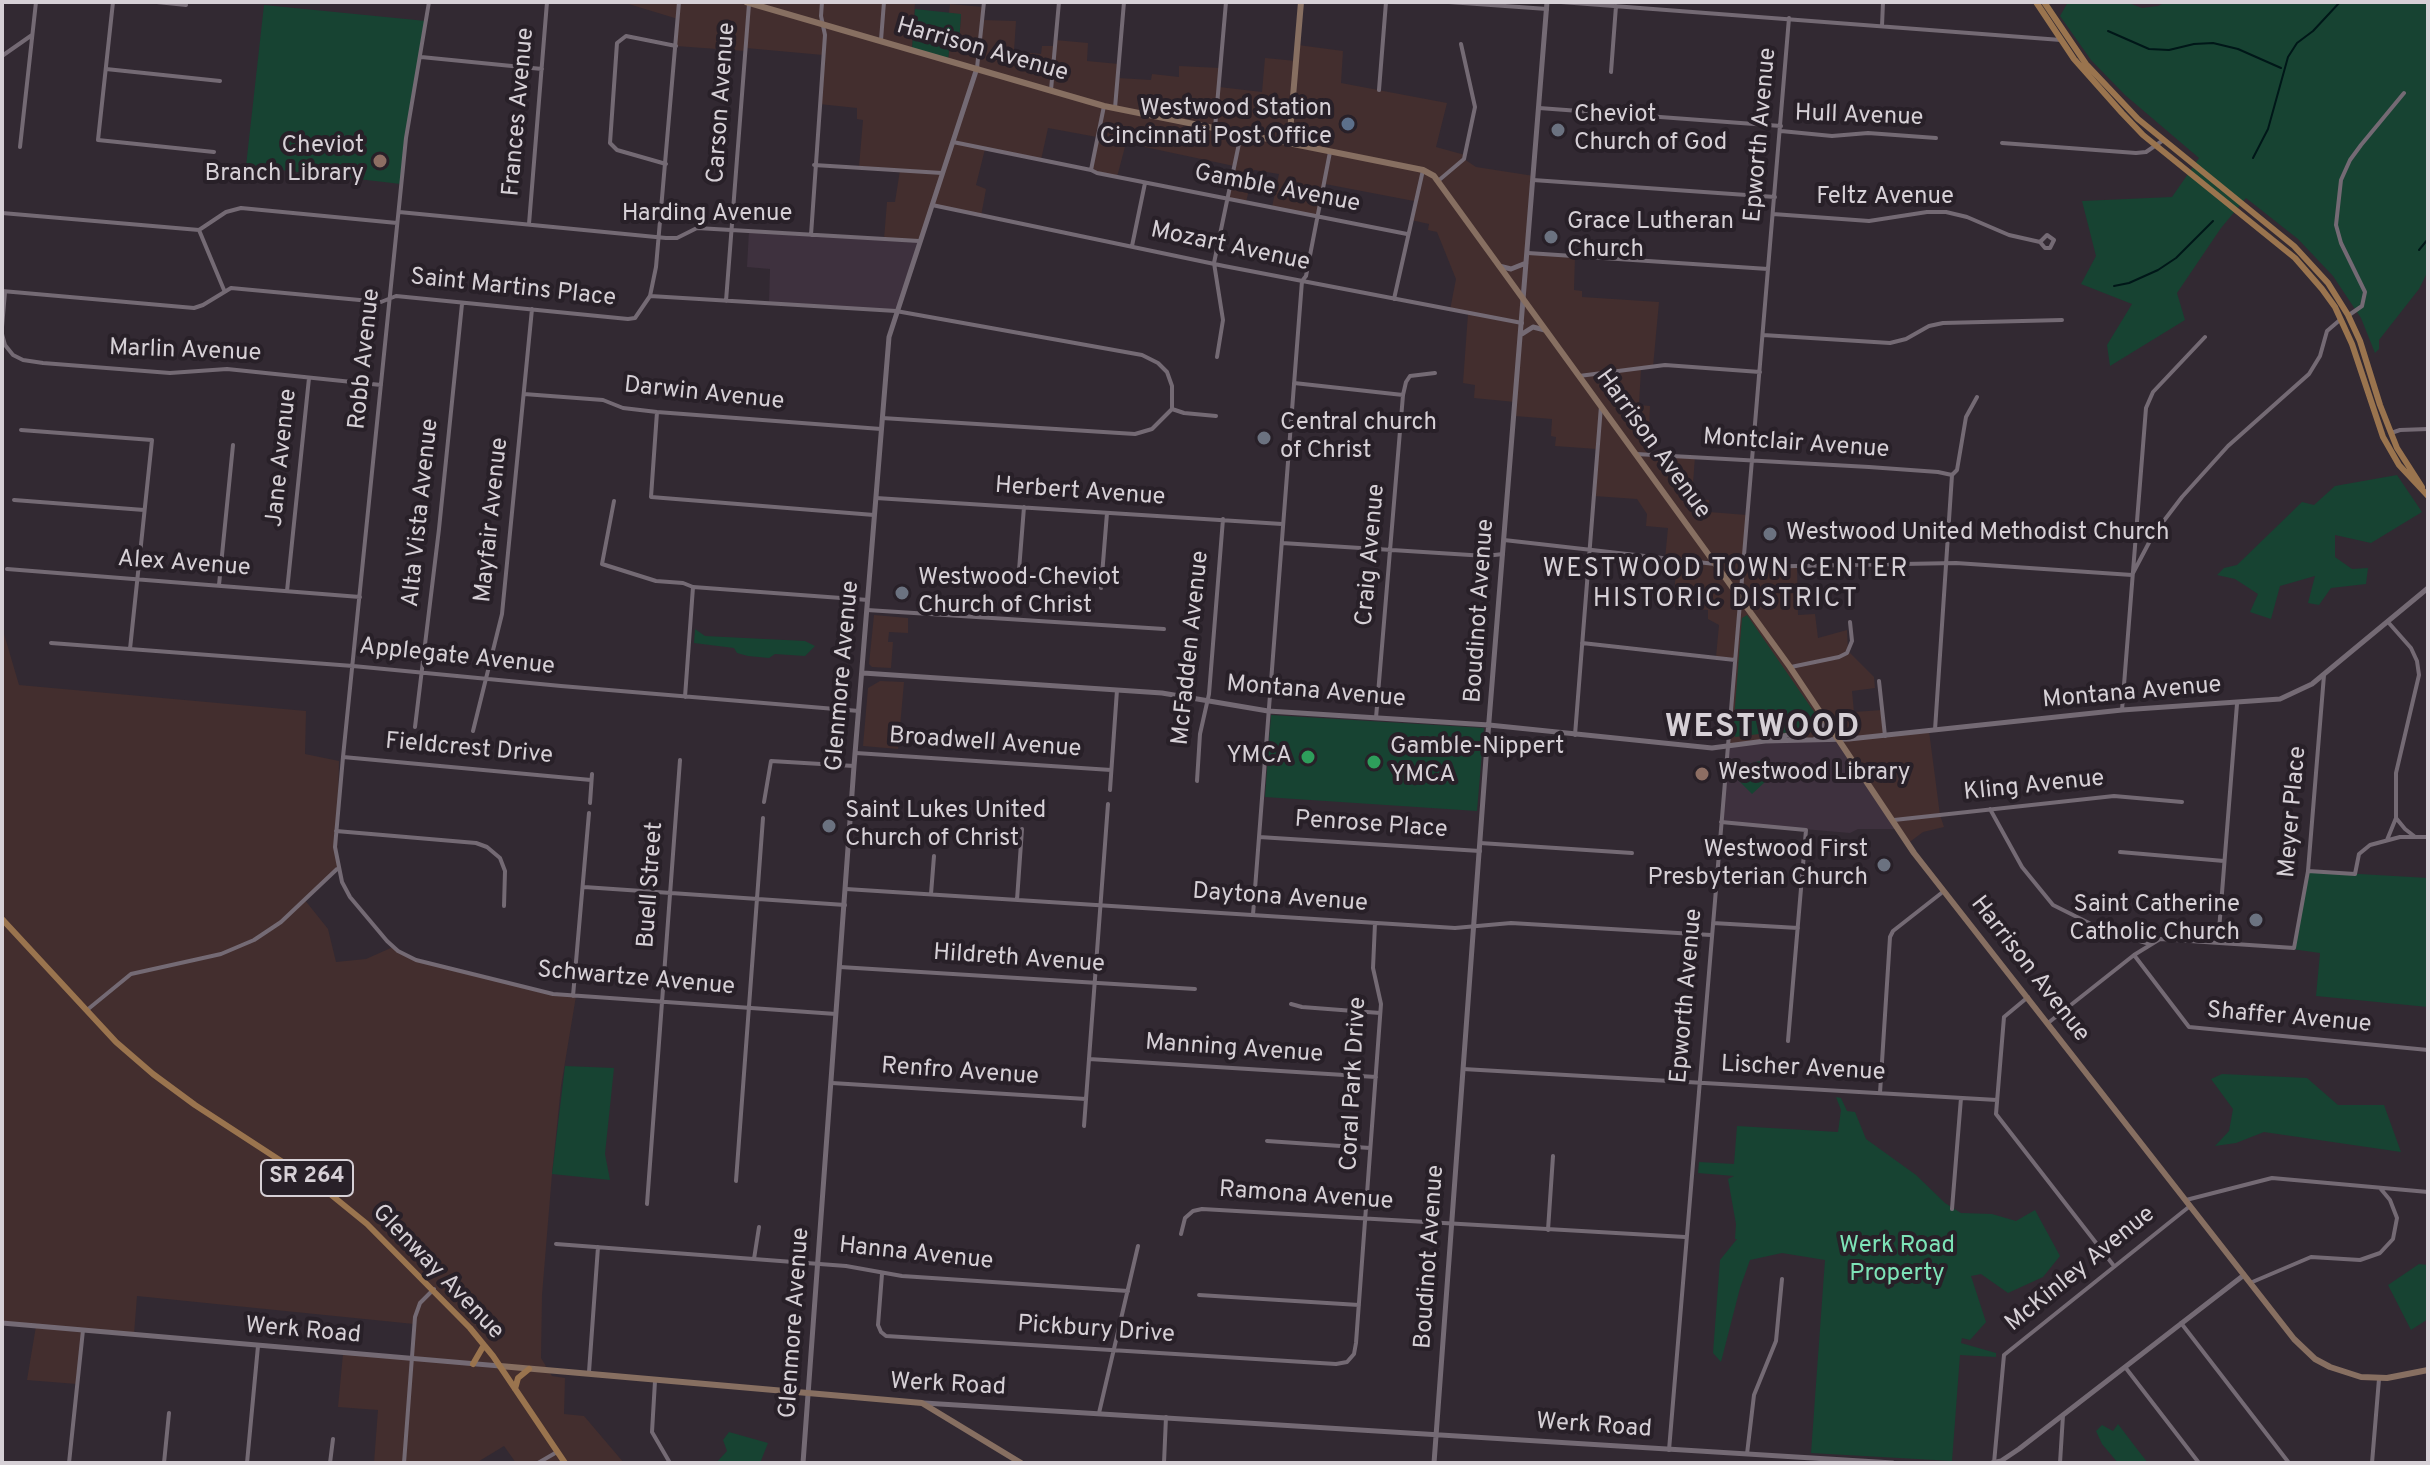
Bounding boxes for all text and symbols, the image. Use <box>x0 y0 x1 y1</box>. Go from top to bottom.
street label: Harrison Avenue <box>893 13 1071 89</box>
street label: Carson Avenue <box>703 22 743 184</box>
street label: Frances Avenue <box>498 26 542 198</box>
street label: Epworth Avenue <box>1740 46 1784 224</box>
place label: Westwood Station Cincinnati Post Office <box>1099 96 1332 152</box>
street label: Hull Avenue <box>1794 100 1924 134</box>
place label: Cheviot Church of God <box>1574 102 1727 158</box>
marker: Westwood Station Cincinnati Post Office <box>1339 115 1357 133</box>
marker: Cheviot Church of God <box>1549 121 1567 139</box>
place label: Cheviot Branch Library <box>204 133 364 189</box>
marker: Cheviot Branch Library <box>371 152 389 170</box>
street label: Gamble Avenue <box>1192 160 1362 220</box>
street label: Feltz Avenue <box>1816 184 1954 212</box>
street label: Harding Avenue <box>622 201 792 229</box>
place label: Grace Lutheran Church <box>1567 209 1734 265</box>
street label: Mozart Avenue <box>1148 217 1312 279</box>
marker: Grace Lutheran Church <box>1542 228 1560 246</box>
street label: Saint Martins Place <box>409 264 617 314</box>
street label: Robb Avenue <box>344 287 388 431</box>
street label: Marlin Avenue <box>108 335 262 369</box>
street label: Harrison Avenue <box>1588 365 1716 525</box>
street label: Darwin Avenue <box>622 372 786 418</box>
street label: Jane Avenue <box>261 388 305 528</box>
place label: Central church of Christ <box>1280 410 1437 466</box>
street label: Alta Vista Avenue <box>398 417 446 609</box>
street label: Montclair Avenue <box>1702 424 1890 466</box>
marker: Central church of Christ <box>1255 429 1273 447</box>
street label: Mayfair Avenue <box>470 436 516 604</box>
street label: Herbert Avenue <box>994 473 1166 513</box>
street label: Craig Avenue <box>1351 483 1393 627</box>
street label: Boudinot Avenue <box>1460 518 1502 704</box>
place label: Westwood United Methodist Church <box>1786 520 2170 548</box>
marker: Westwood United Methodist Church <box>1761 525 1779 543</box>
street label: Alex Avenue <box>117 546 251 584</box>
street label: McFadden Avenue <box>1167 549 1217 747</box>
district label: WESTWOOD TOWN CENTER HISTORIC DISTRICT <box>1543 555 1909 616</box>
place label: Westwood-Cheviot Church of Christ <box>918 565 1120 621</box>
street label: Glenmore Avenue <box>821 579 867 773</box>
marker: Westwood-Cheviot Church of Christ <box>893 584 911 602</box>
street label: Applegate Avenue <box>358 633 556 683</box>
street label: Montana Avenue <box>1225 671 1407 715</box>
street label: Montana Avenue <box>2041 672 2223 716</box>
district label: WESTWOOD <box>1665 711 1861 749</box>
street label: Broadwell Avenue <box>888 723 1082 765</box>
street label: Fieldcrest Drive <box>384 728 554 772</box>
place label: Gamble-Nippert YMCA <box>1390 734 1564 790</box>
place label: YMCA <box>1226 743 1292 771</box>
street label: Meyer Place <box>2274 745 2314 879</box>
marker: YMCA <box>1299 748 1317 766</box>
marker: Gamble-Nippert YMCA <box>1365 753 1383 771</box>
place label: Westwood Library <box>1718 760 1911 788</box>
marker: Westwood Library <box>1693 765 1711 783</box>
street label: Kling Avenue <box>1962 765 2106 809</box>
place label: Saint Lukes United Church of Christ <box>845 798 1046 854</box>
street label: Penrose Place <box>1294 806 1448 846</box>
marker: Saint Lukes United Church of Christ <box>820 817 838 835</box>
street label: Buell Street <box>633 821 671 949</box>
place label: Westwood First Presbyterian Church <box>1648 837 1868 893</box>
marker: Westwood First Presbyterian Church <box>1875 856 1893 874</box>
street label: Daytona Avenue <box>1191 879 1369 919</box>
street label: Harrison Avenue <box>1963 891 2095 1049</box>
place label: Saint Catherine Catholic Church <box>2069 892 2240 948</box>
street label: Epworth Avenue <box>1666 907 1710 1085</box>
marker: Saint Catherine Catholic Church <box>2247 911 2265 929</box>
street label: Hildreth Avenue <box>932 940 1106 980</box>
street label: Schwartze Avenue <box>536 957 736 1003</box>
street label: Coral Park Drive <box>1336 996 1374 1172</box>
street label: Shaffer Avenue <box>2205 997 2373 1041</box>
street label: Manning Avenue <box>1144 1029 1324 1071</box>
street label: Lischer Avenue <box>1720 1051 1886 1089</box>
street label: Renfro Avenue <box>880 1053 1040 1093</box>
road number: SR 264 <box>261 1160 353 1196</box>
street label: Boudinot Avenue <box>1410 1164 1452 1350</box>
street label: Ramona Avenue <box>1218 1177 1394 1217</box>
street label: Glenway Avenue <box>365 1199 509 1347</box>
street label: McKinley Avenue <box>2000 1201 2162 1339</box>
street label: Glenmore Avenue <box>775 1227 817 1419</box>
street label: Hanna Avenue <box>837 1233 995 1277</box>
park label: Werk Road Property <box>1839 1233 1955 1289</box>
street label: Pickbury Drive <box>1016 1311 1176 1351</box>
street label: Werk Road <box>244 1313 362 1351</box>
street label: Werk Road <box>889 1369 1007 1403</box>
street label: Werk Road <box>1535 1409 1653 1445</box>

